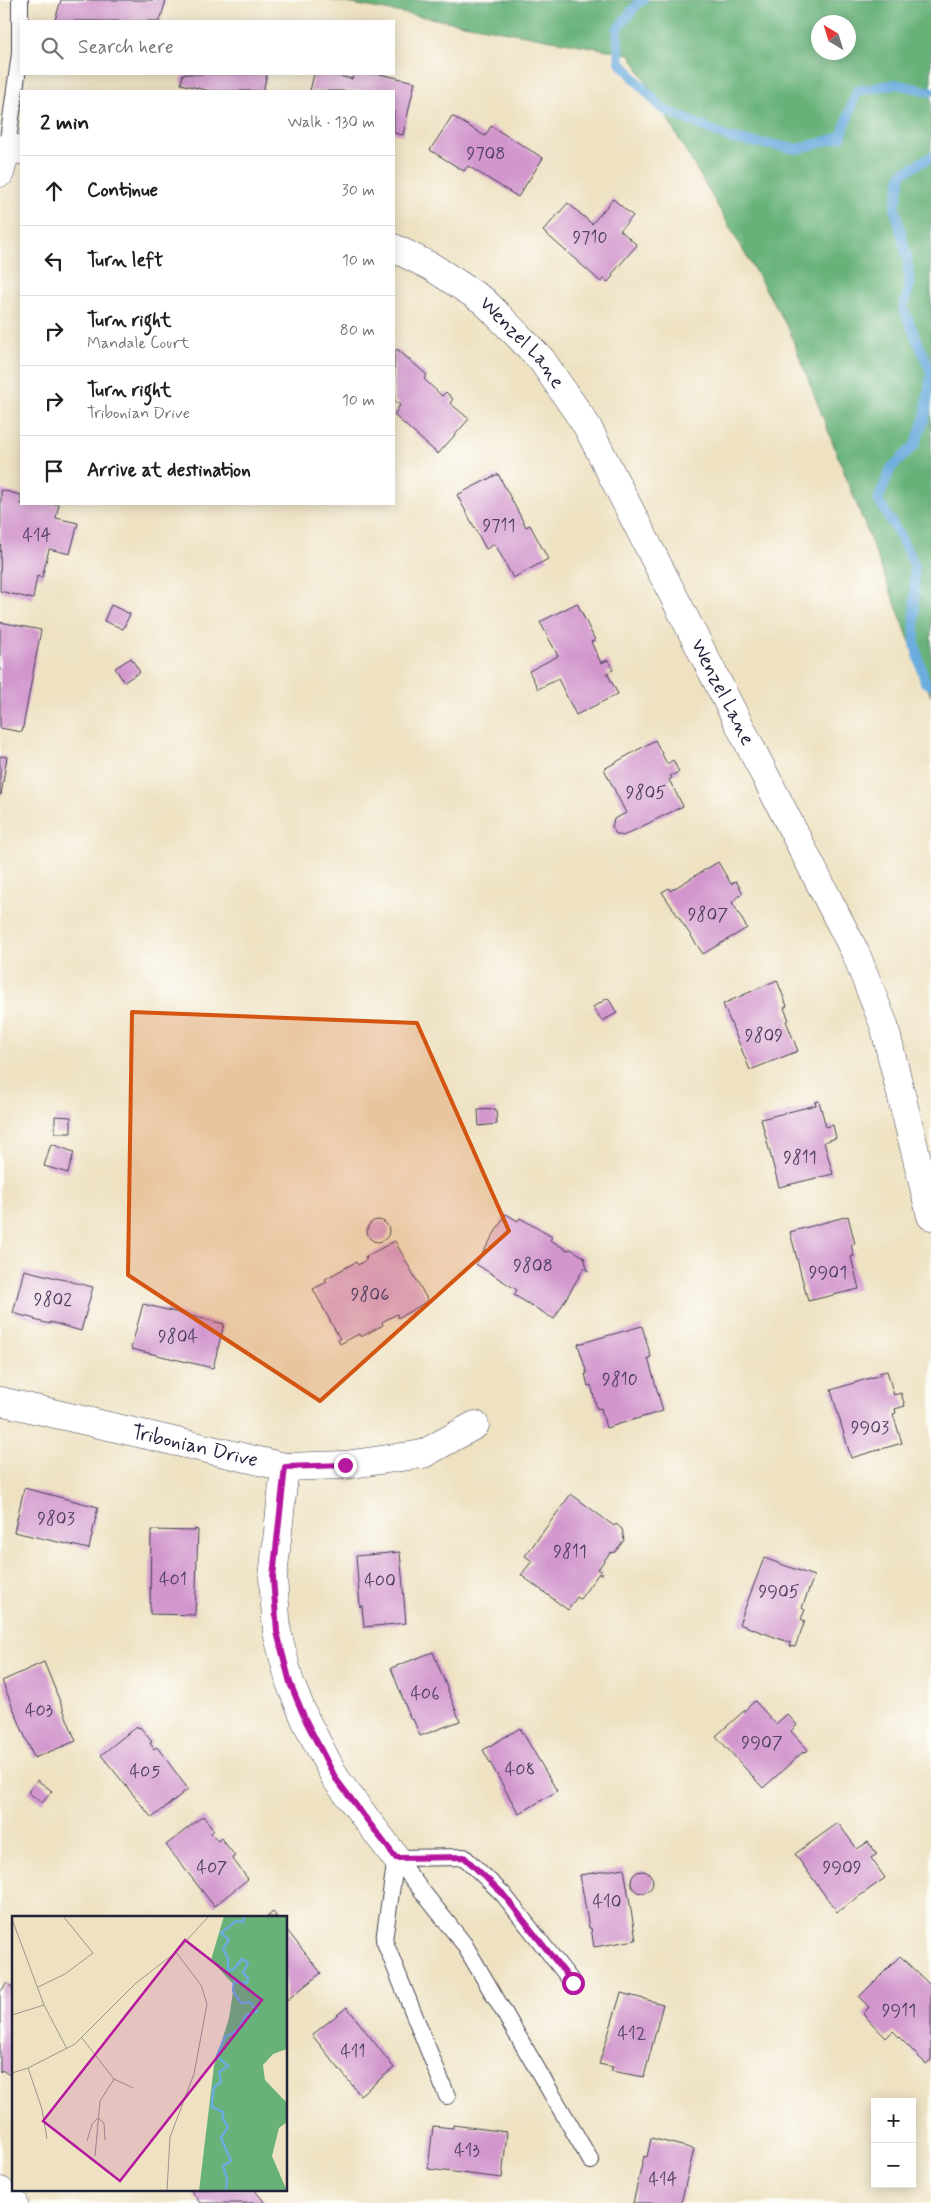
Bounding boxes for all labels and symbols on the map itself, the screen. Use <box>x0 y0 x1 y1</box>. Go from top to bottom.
north arrow <box>811 15 856 60</box>
house number: 9708 <box>467 142 505 166</box>
house number: 9710 <box>573 226 607 250</box>
street label: Wenzel Lane <box>473 290 571 394</box>
house number: 9711 <box>483 514 515 538</box>
house number: 414 <box>23 524 52 548</box>
street label: Wenzel Lane <box>684 634 761 750</box>
house number: 9805 <box>626 781 666 805</box>
house number: 9807 <box>688 903 728 927</box>
house number: 9809 <box>745 1024 783 1048</box>
house number: 9811 <box>783 1146 817 1170</box>
house number: 9808 <box>513 1254 553 1278</box>
house number: 9901 <box>809 1261 847 1285</box>
house number: 9806 <box>351 1283 389 1307</box>
house number: 9802 <box>34 1288 72 1312</box>
house number: 9804 <box>158 1325 198 1349</box>
house number: 9810 <box>602 1368 638 1392</box>
house number: 9903 <box>851 1416 889 1440</box>
street label: Tribonian Drive <box>129 1418 261 1474</box>
route end <box>334 1454 357 1477</box>
house number: 9803 <box>37 1507 75 1531</box>
house number: 9811 <box>553 1540 587 1564</box>
house number: 401 <box>159 1568 187 1592</box>
house number: 400 <box>364 1569 396 1593</box>
house number: 9905 <box>758 1580 800 1604</box>
house number: 406 <box>410 1682 440 1706</box>
house number: 403 <box>25 1699 53 1723</box>
house number: 9907 <box>741 1731 783 1755</box>
house number: 408 <box>505 1758 535 1782</box>
house number: 405 <box>130 1760 160 1784</box>
house number: 407 <box>197 1856 227 1880</box>
house number: 9909 <box>822 1856 862 1880</box>
house number: 410 <box>592 1890 622 1914</box>
inset map <box>12 1916 288 2190</box>
route start <box>562 1972 585 1995</box>
house number: 9911 <box>882 1999 916 2023</box>
house number: 412 <box>618 2022 647 2046</box>
house number: 411 <box>340 2040 366 2064</box>
house number: 413 <box>454 2139 480 2163</box>
house number: 414 <box>649 2168 678 2192</box>

